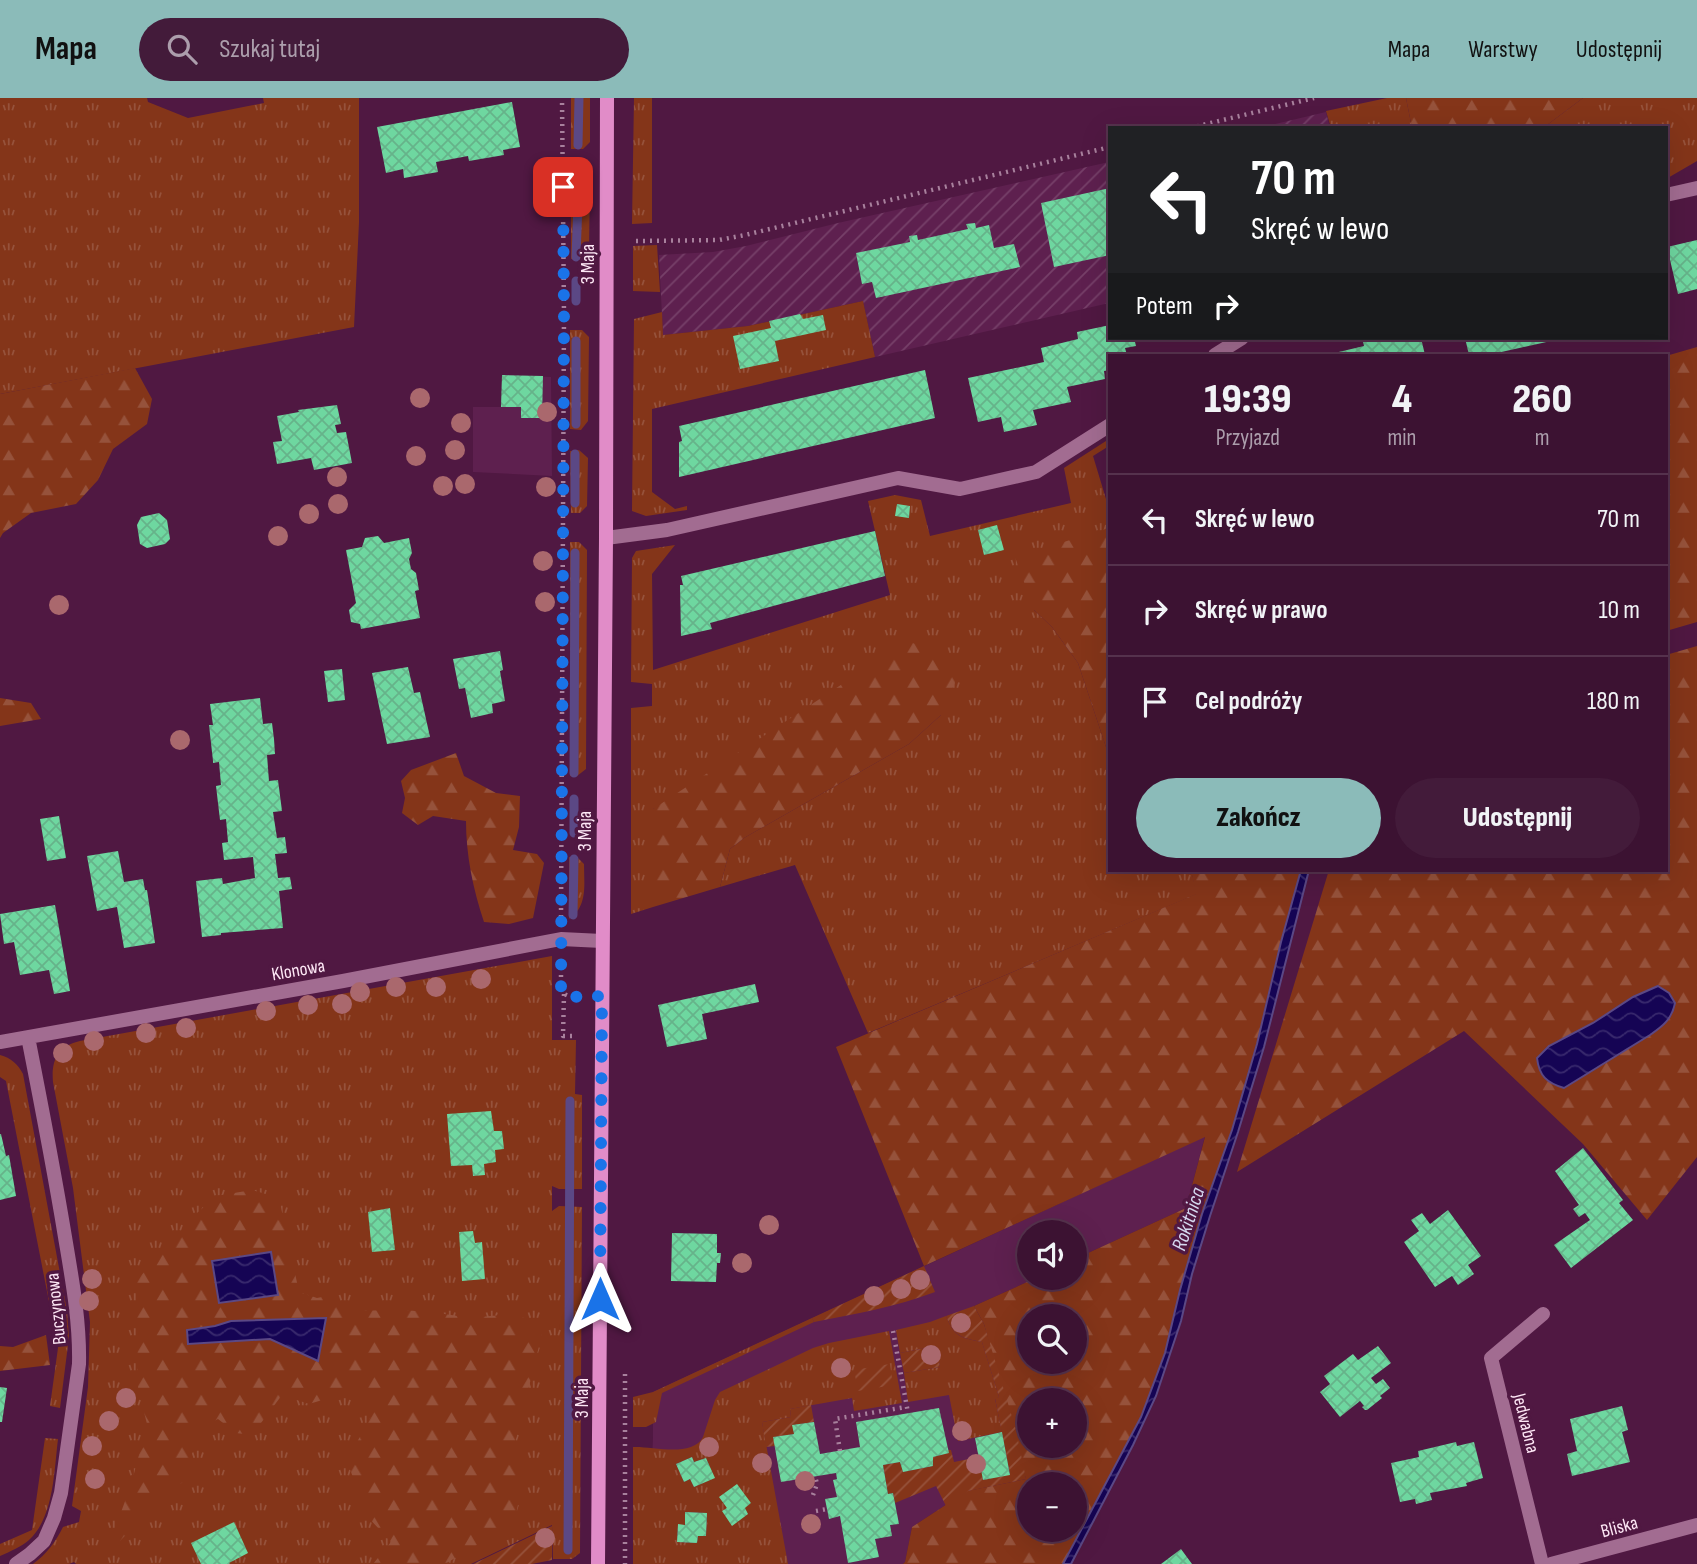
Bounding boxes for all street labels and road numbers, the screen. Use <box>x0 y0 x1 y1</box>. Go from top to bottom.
street label: 3 Maja <box>577 244 600 284</box>
street label: 3 Maja <box>574 811 597 851</box>
street label: Klonowa <box>270 954 327 986</box>
street label: Buczynowa <box>41 1272 72 1346</box>
street label: 3 Maja <box>571 1378 594 1418</box>
street label: Jedwabna <box>1507 1390 1544 1456</box>
street label: Bliska <box>1598 1512 1640 1543</box>

